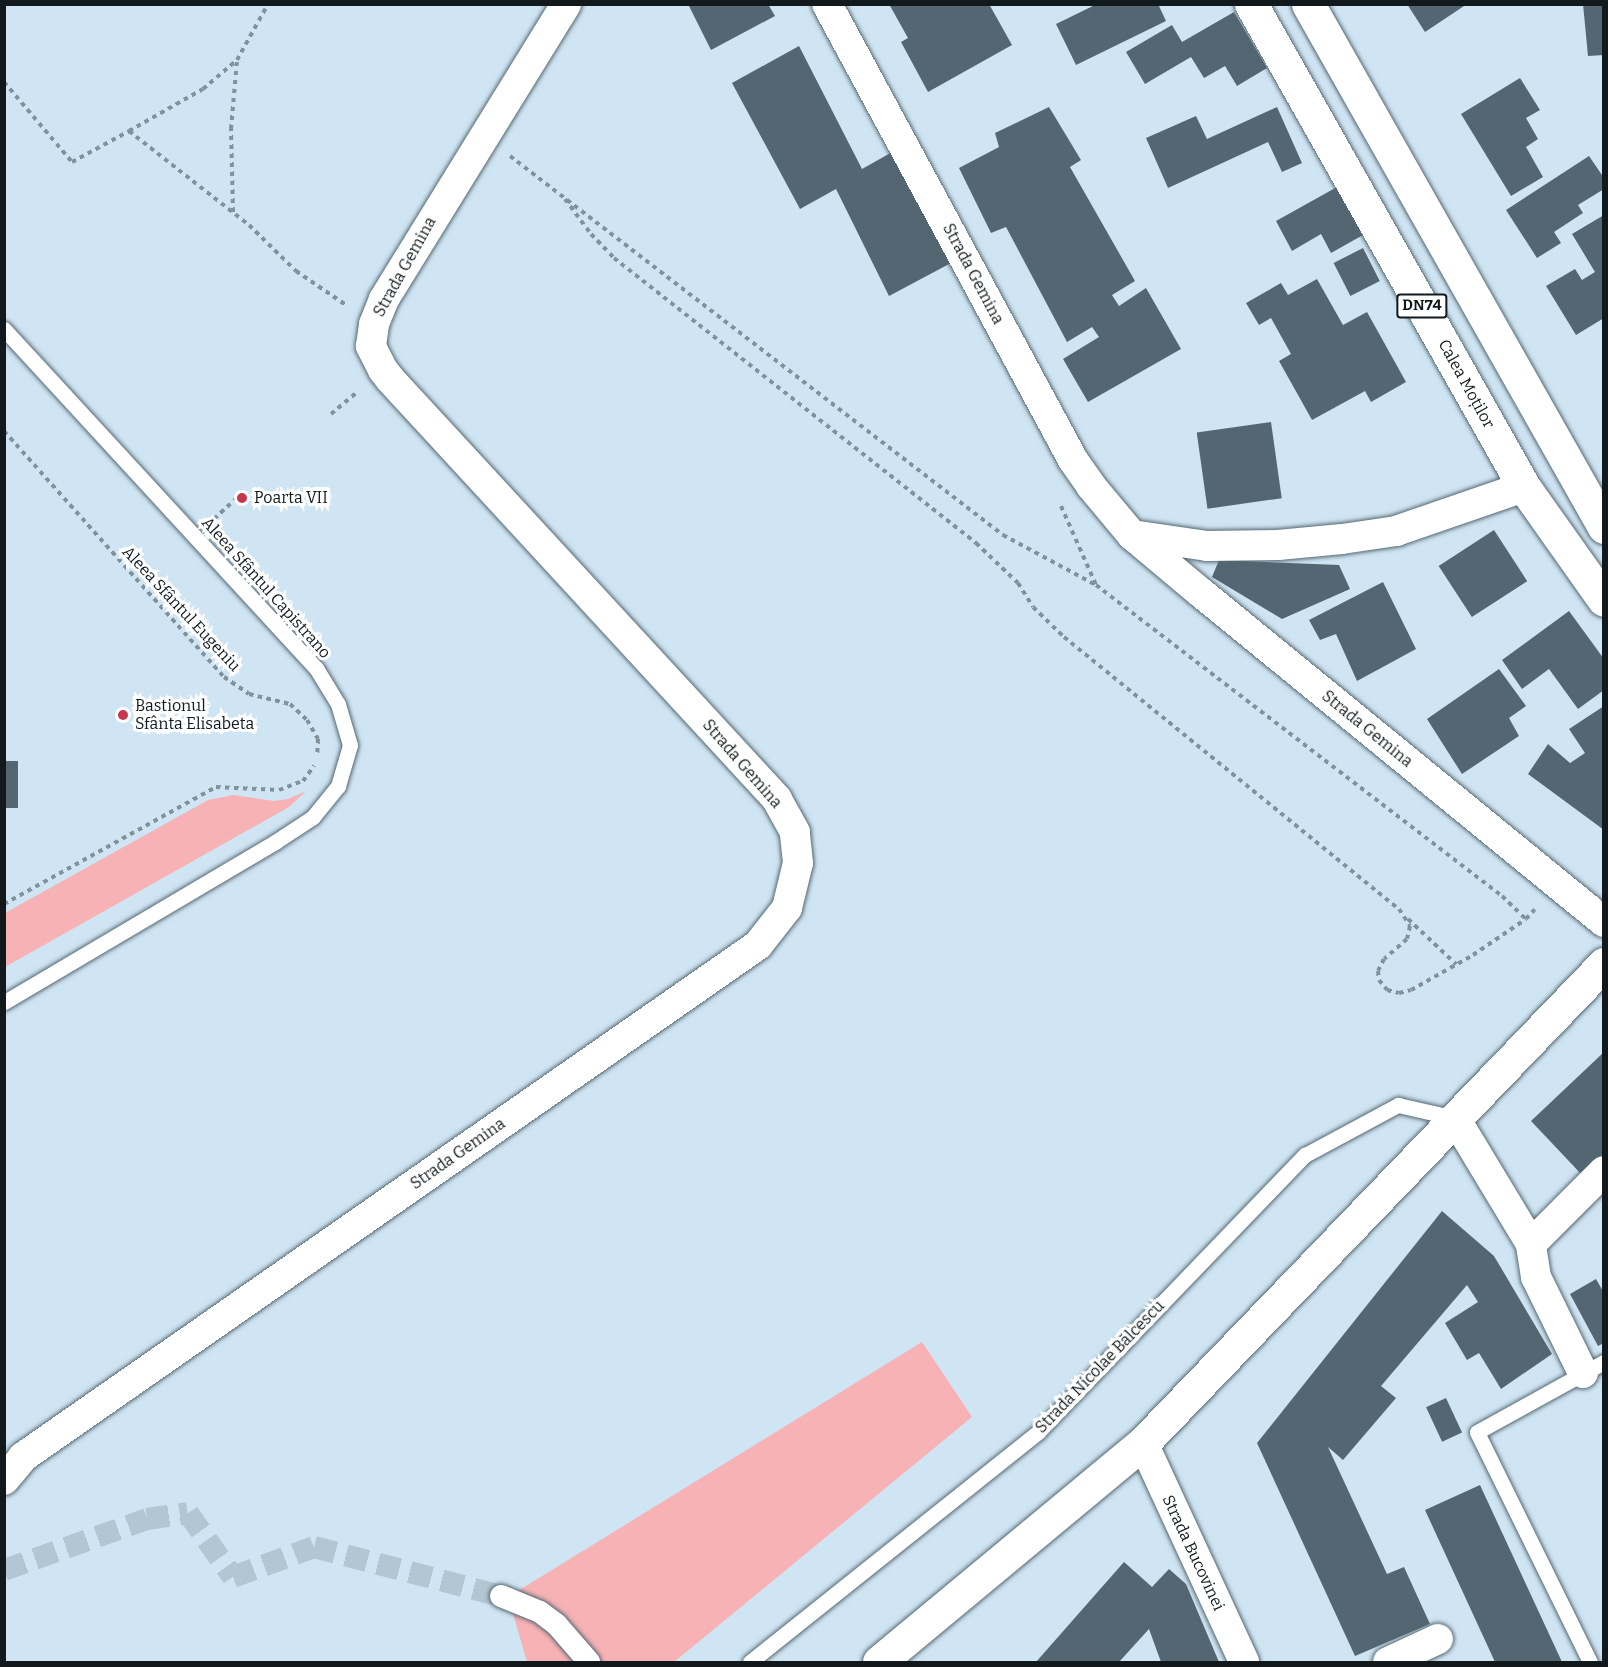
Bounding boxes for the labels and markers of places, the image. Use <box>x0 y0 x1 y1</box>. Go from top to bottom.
place label: Poarta VII <box>254 488 328 508</box>
marker: Poarta VII <box>235 491 249 505</box>
place label: Bastionul Sfânta Elisabeta <box>135 696 254 734</box>
marker: Bastionul Sfânta Elisabeta <box>116 708 130 722</box>

